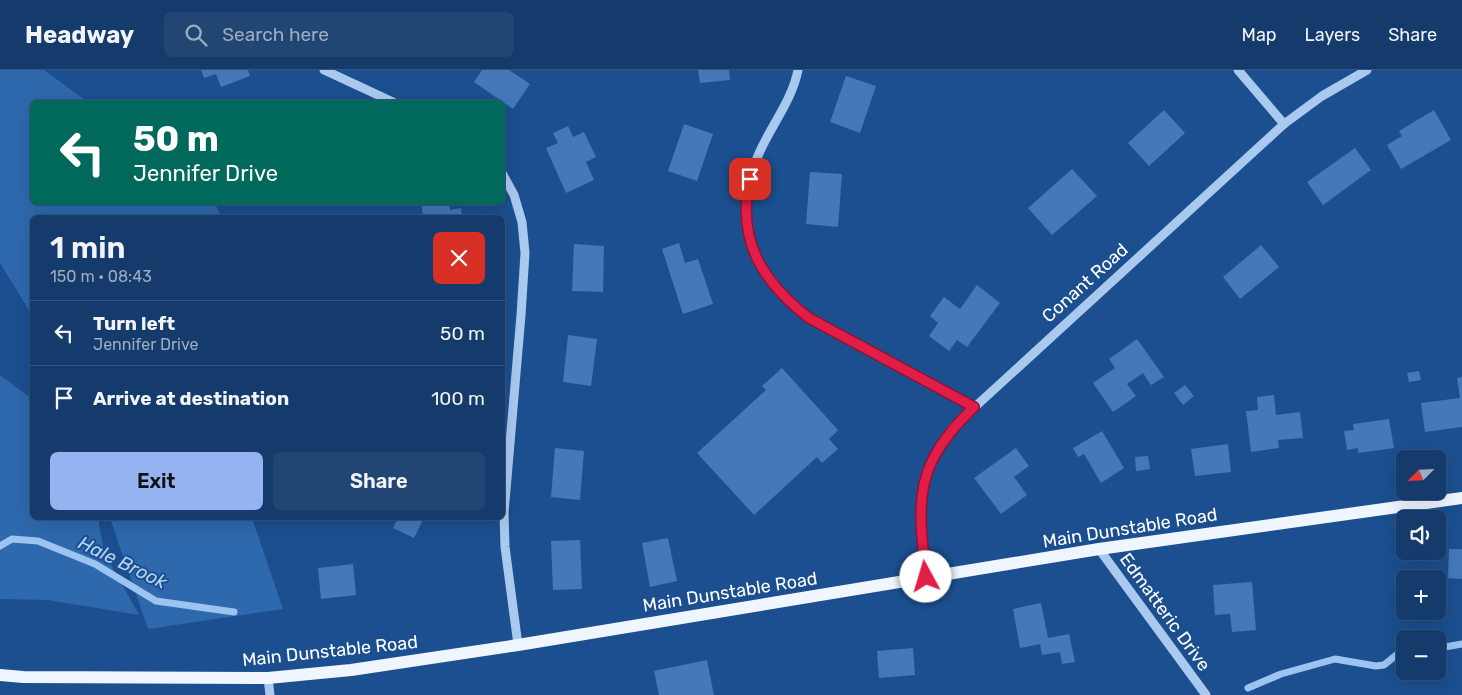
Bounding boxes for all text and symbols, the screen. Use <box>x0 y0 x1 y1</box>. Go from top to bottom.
search box <box>164 12 514 57</box>
text: Headway <box>25 21 134 49</box>
icon: search <box>182 21 210 49</box>
text: Search here <box>222 23 329 46</box>
text: Map <box>1242 24 1277 46</box>
text: Layers <box>1305 24 1360 46</box>
text: Share <box>1388 24 1437 46</box>
text: 50 m <box>133 118 219 160</box>
icon: left <box>50 120 115 185</box>
pin <box>729 158 771 200</box>
text: Jennifer Drive <box>133 160 278 187</box>
icon: arrive <box>736 165 764 193</box>
text: 1 min <box>50 230 125 266</box>
button: close <box>433 232 485 284</box>
street label: Conant Road <box>1037 239 1133 327</box>
text: 150 m · 08:43 <box>50 267 152 286</box>
text: Turn left <box>93 312 175 335</box>
icon: left <box>50 319 78 347</box>
text: 50 m <box>440 322 485 345</box>
text: Jennifer Drive <box>93 335 198 354</box>
icon: arrive <box>50 384 78 412</box>
text: Arrive at destination <box>93 387 289 410</box>
text: 100 m <box>431 387 485 410</box>
north arrow <box>1396 450 1446 500</box>
map controls <box>1396 450 1446 680</box>
button: Exit <box>50 452 263 510</box>
button: Share <box>273 452 485 510</box>
street label: Main Dunstable Road <box>1041 503 1219 553</box>
button: sound <box>1396 510 1446 560</box>
water label: Hale Brook <box>75 531 171 594</box>
street label: Edmatteric Drive <box>1115 549 1215 675</box>
position arrow <box>899 550 951 602</box>
street label: Main Dunstable Road <box>641 567 819 617</box>
button: + <box>1396 570 1446 620</box>
button: − <box>1396 630 1446 680</box>
street label: Main Dunstable Road <box>241 631 419 671</box>

